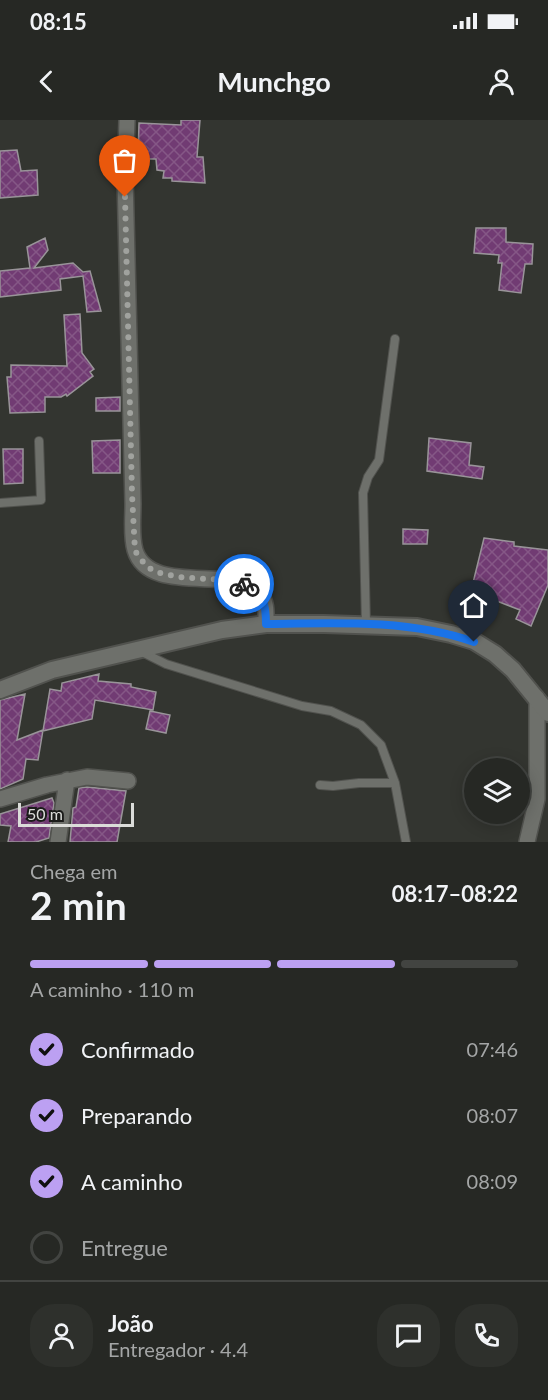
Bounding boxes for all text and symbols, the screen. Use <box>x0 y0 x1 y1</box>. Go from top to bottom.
text: 08:15 <box>30 8 87 35</box>
icon: back <box>30 65 63 98</box>
text: Munchgo <box>217 65 331 98</box>
icon: person <box>485 65 518 98</box>
pin <box>99 135 150 197</box>
icon: bag <box>108 144 141 177</box>
courier <box>214 554 274 614</box>
icon: bike <box>228 568 261 601</box>
pin <box>448 580 499 642</box>
icon: home <box>457 589 490 622</box>
map controls <box>464 758 530 824</box>
button: layers <box>464 758 530 824</box>
scale bar <box>18 800 134 828</box>
text: 50 m <box>27 804 63 823</box>
text: Chega em <box>30 859 118 883</box>
text: 08:17–08:22 <box>392 880 518 907</box>
text: 2 min <box>30 882 127 928</box>
text: A caminho · 110 m <box>30 977 194 1001</box>
icon: check <box>30 1033 63 1066</box>
text: Confirmado <box>81 1036 194 1063</box>
text: 07:46 <box>467 1037 518 1061</box>
icon: check <box>30 1099 63 1132</box>
text: Preparando <box>81 1102 192 1129</box>
text: 08:07 <box>467 1103 518 1127</box>
icon: check <box>30 1165 63 1198</box>
text: A caminho <box>81 1168 183 1195</box>
text: 08:09 <box>467 1169 518 1193</box>
text: Entregue <box>81 1234 168 1261</box>
button: person <box>30 1304 93 1367</box>
button: chat <box>377 1304 440 1367</box>
button: phone <box>455 1304 518 1367</box>
text: João <box>108 1310 154 1337</box>
text: Entregador · 4.4 <box>108 1337 248 1361</box>

